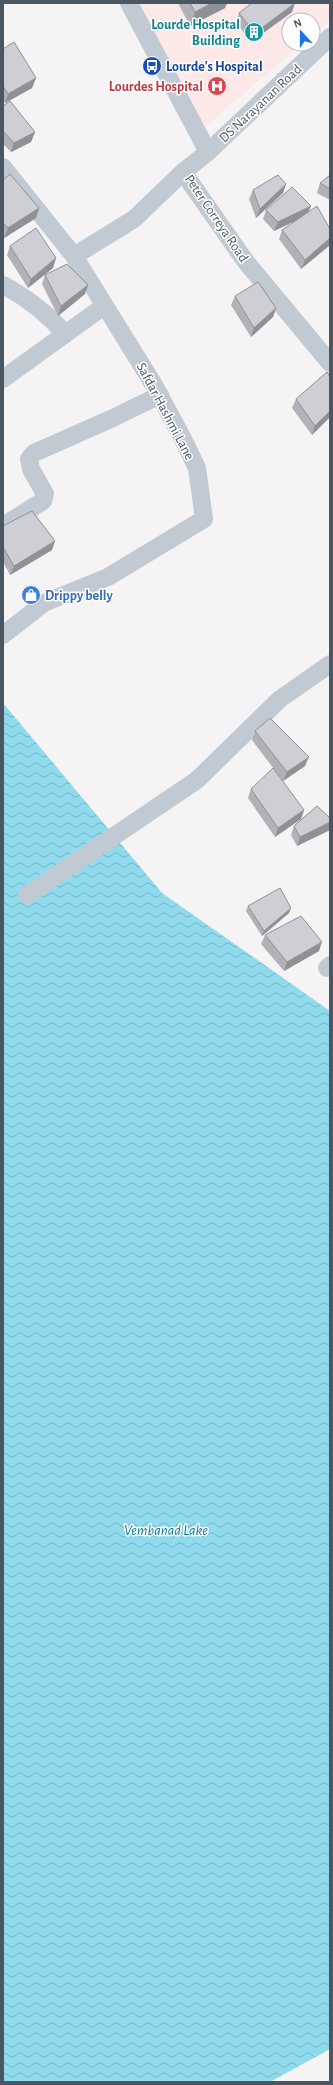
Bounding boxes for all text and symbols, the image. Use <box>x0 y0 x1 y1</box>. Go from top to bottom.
north arrow <box>281 12 321 52</box>
text: N <box>292 17 303 30</box>
place label: Lourde Hospital Building <box>151 18 241 48</box>
building icon: Lourde Hospital Building <box>243 21 265 43</box>
bus stop icon: Lourde's Hospital <box>141 55 163 77</box>
place label: Lourde's Hospital <box>166 60 263 74</box>
street label: DS Narayanan Road <box>217 62 305 145</box>
hospital icon: Lourdes Hospital <box>206 75 228 97</box>
place label: Lourdes Hospital <box>109 80 203 94</box>
street label: Peter Correya Road <box>182 172 251 265</box>
street label: Safdar Hashmi Lane <box>134 361 197 462</box>
shop icon: Drippy belly <box>20 584 42 606</box>
place label: Drippy belly <box>45 589 114 603</box>
water label: Vembanad Lake <box>124 1523 208 1538</box>

